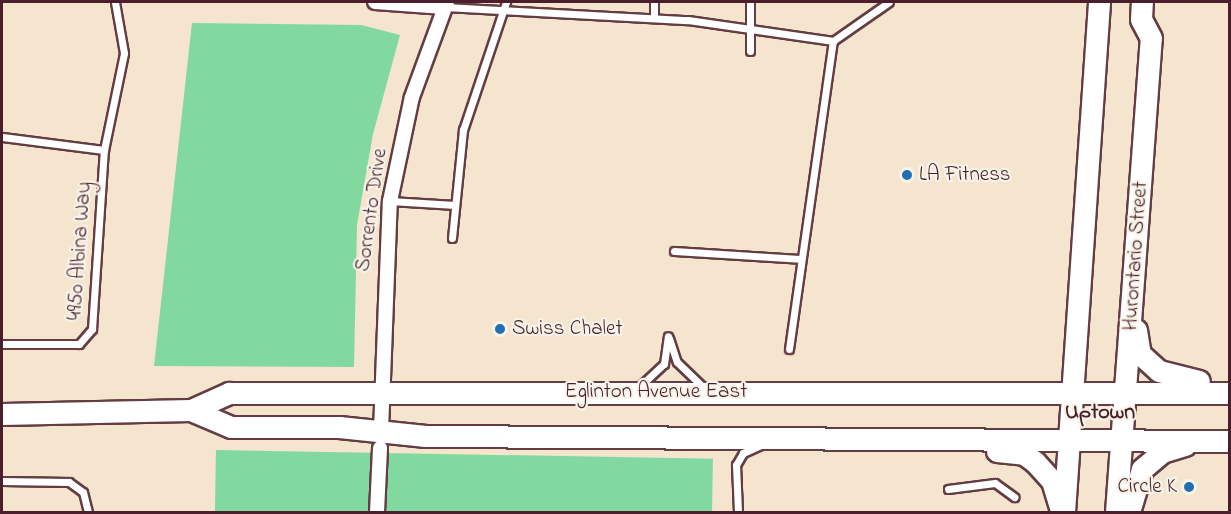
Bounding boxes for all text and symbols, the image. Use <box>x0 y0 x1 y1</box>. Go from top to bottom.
street label: Sorrento Drive <box>351 147 393 273</box>
place label: LA Fitness <box>919 162 1011 188</box>
marker: LA Fitness <box>900 168 914 182</box>
street label: Hurontario Street <box>1118 180 1154 332</box>
street label: 4950 Albina Way <box>63 181 97 321</box>
place label: Swiss Chalet <box>512 316 623 342</box>
marker: Swiss Chalet <box>493 322 507 336</box>
street label: Eglinton Avenue East <box>565 379 747 405</box>
district label: Uptown <box>1065 401 1135 427</box>
place label: Circle K <box>1117 474 1177 500</box>
marker: Circle K <box>1182 480 1196 494</box>

